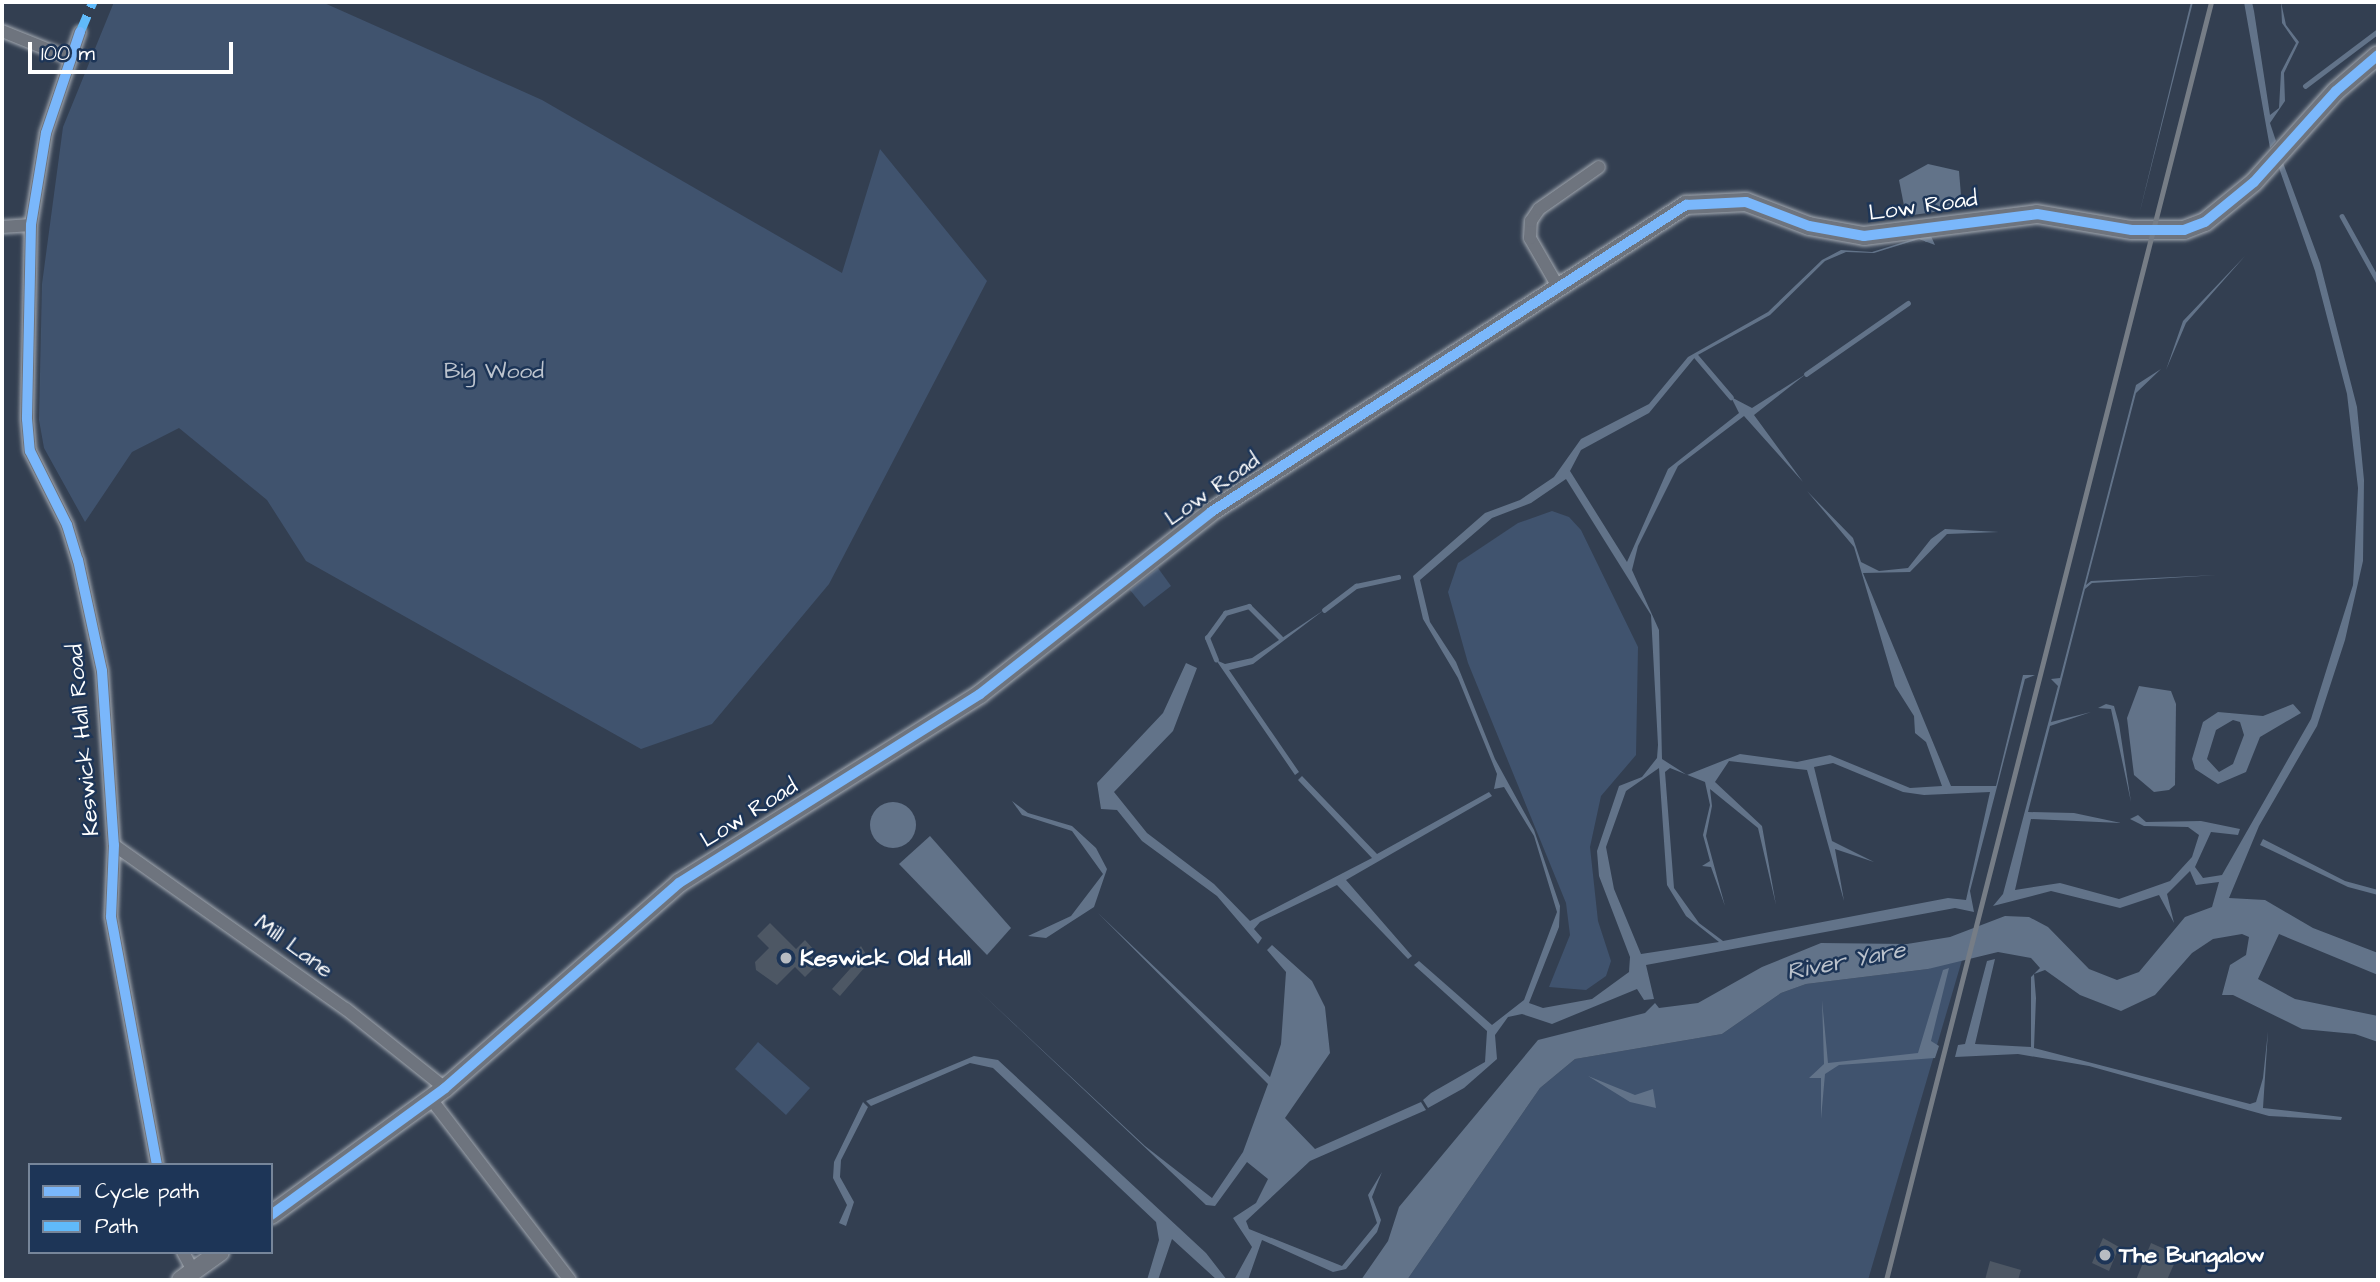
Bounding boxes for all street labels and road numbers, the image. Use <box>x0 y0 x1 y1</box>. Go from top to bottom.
street label: Low Road <box>1867 185 1979 227</box>
street label: Low Road <box>1159 446 1265 532</box>
street label: Keswick Hall Road <box>61 643 105 837</box>
street label: Low Road <box>695 772 803 854</box>
street label: Mill Lane <box>249 908 339 984</box>

